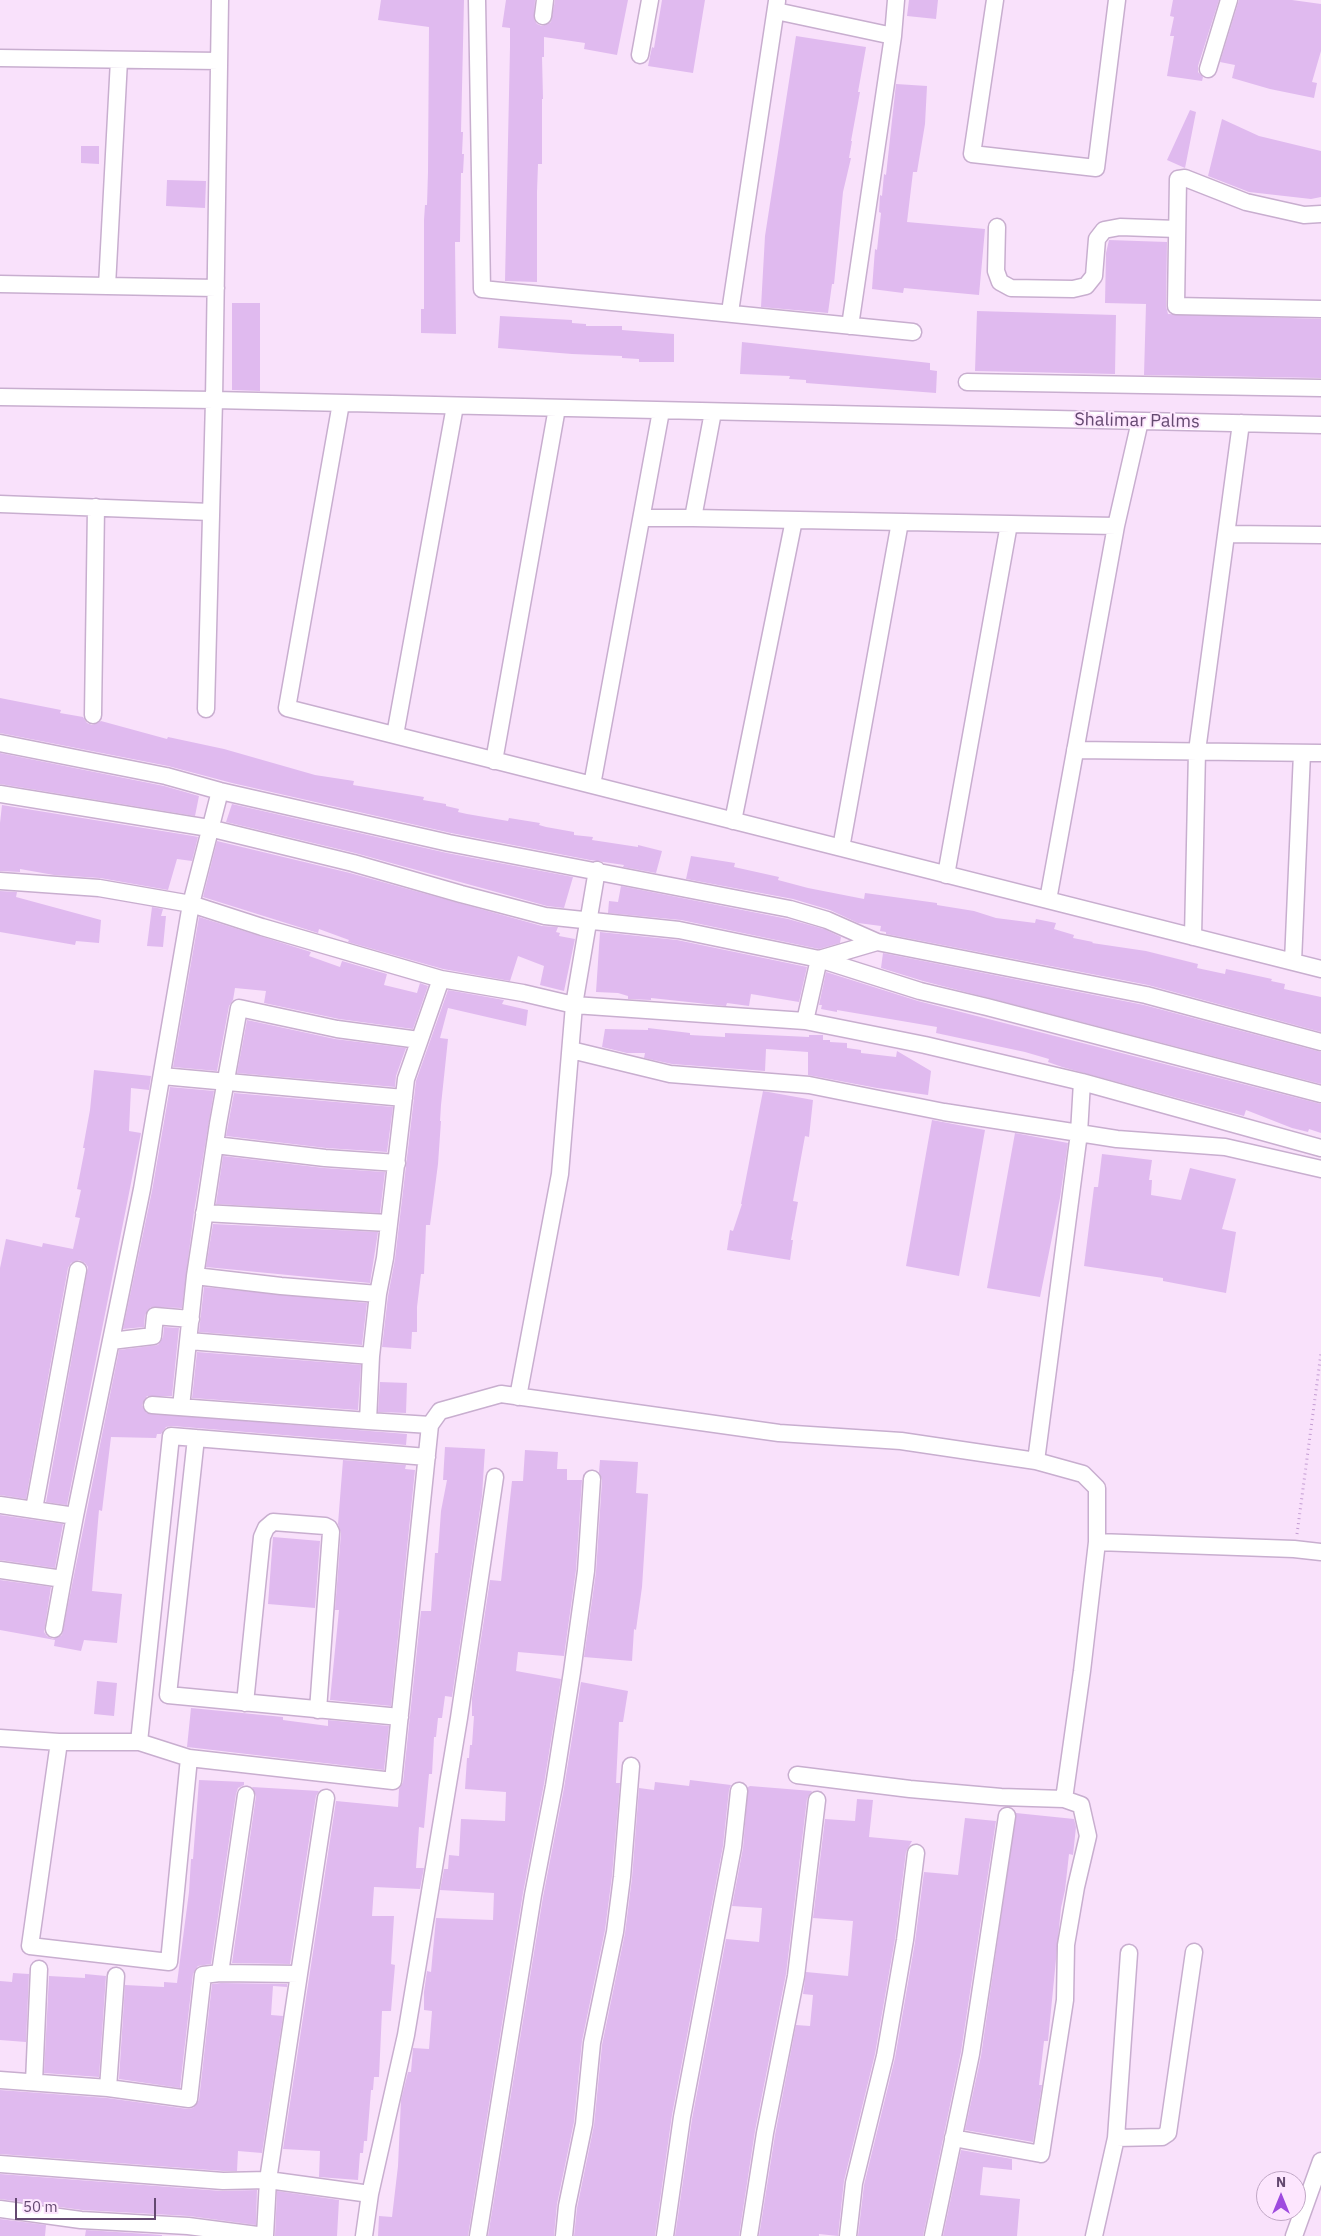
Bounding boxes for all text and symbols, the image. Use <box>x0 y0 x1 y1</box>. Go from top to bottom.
street label: Shalimar Palms <box>1074 409 1200 433</box>
north arrow <box>1256 2171 1306 2221</box>
text: N <box>1276 2173 1286 2191</box>
scale bar <box>18 2188 159 2220</box>
text: 50 m <box>23 2197 58 2216</box>

